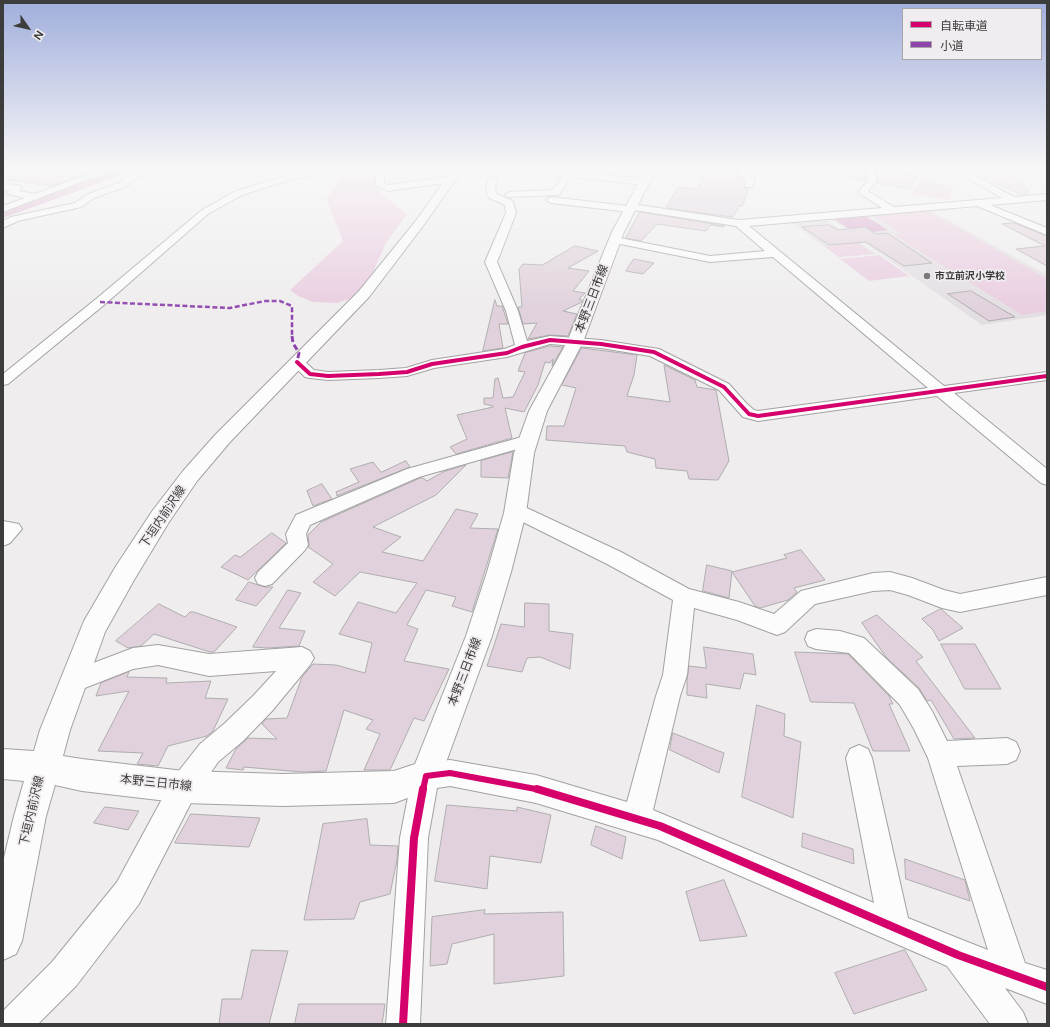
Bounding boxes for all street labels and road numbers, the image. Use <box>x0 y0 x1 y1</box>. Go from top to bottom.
street label: 本野三日市線 <box>572 263 612 335</box>
street label: 下垣内前沢線 <box>137 483 189 551</box>
street label: 本野三日市線 <box>445 636 485 708</box>
street label: 本野三日市線 <box>119 772 193 794</box>
street label: 下垣内前沢線 <box>17 774 47 848</box>

